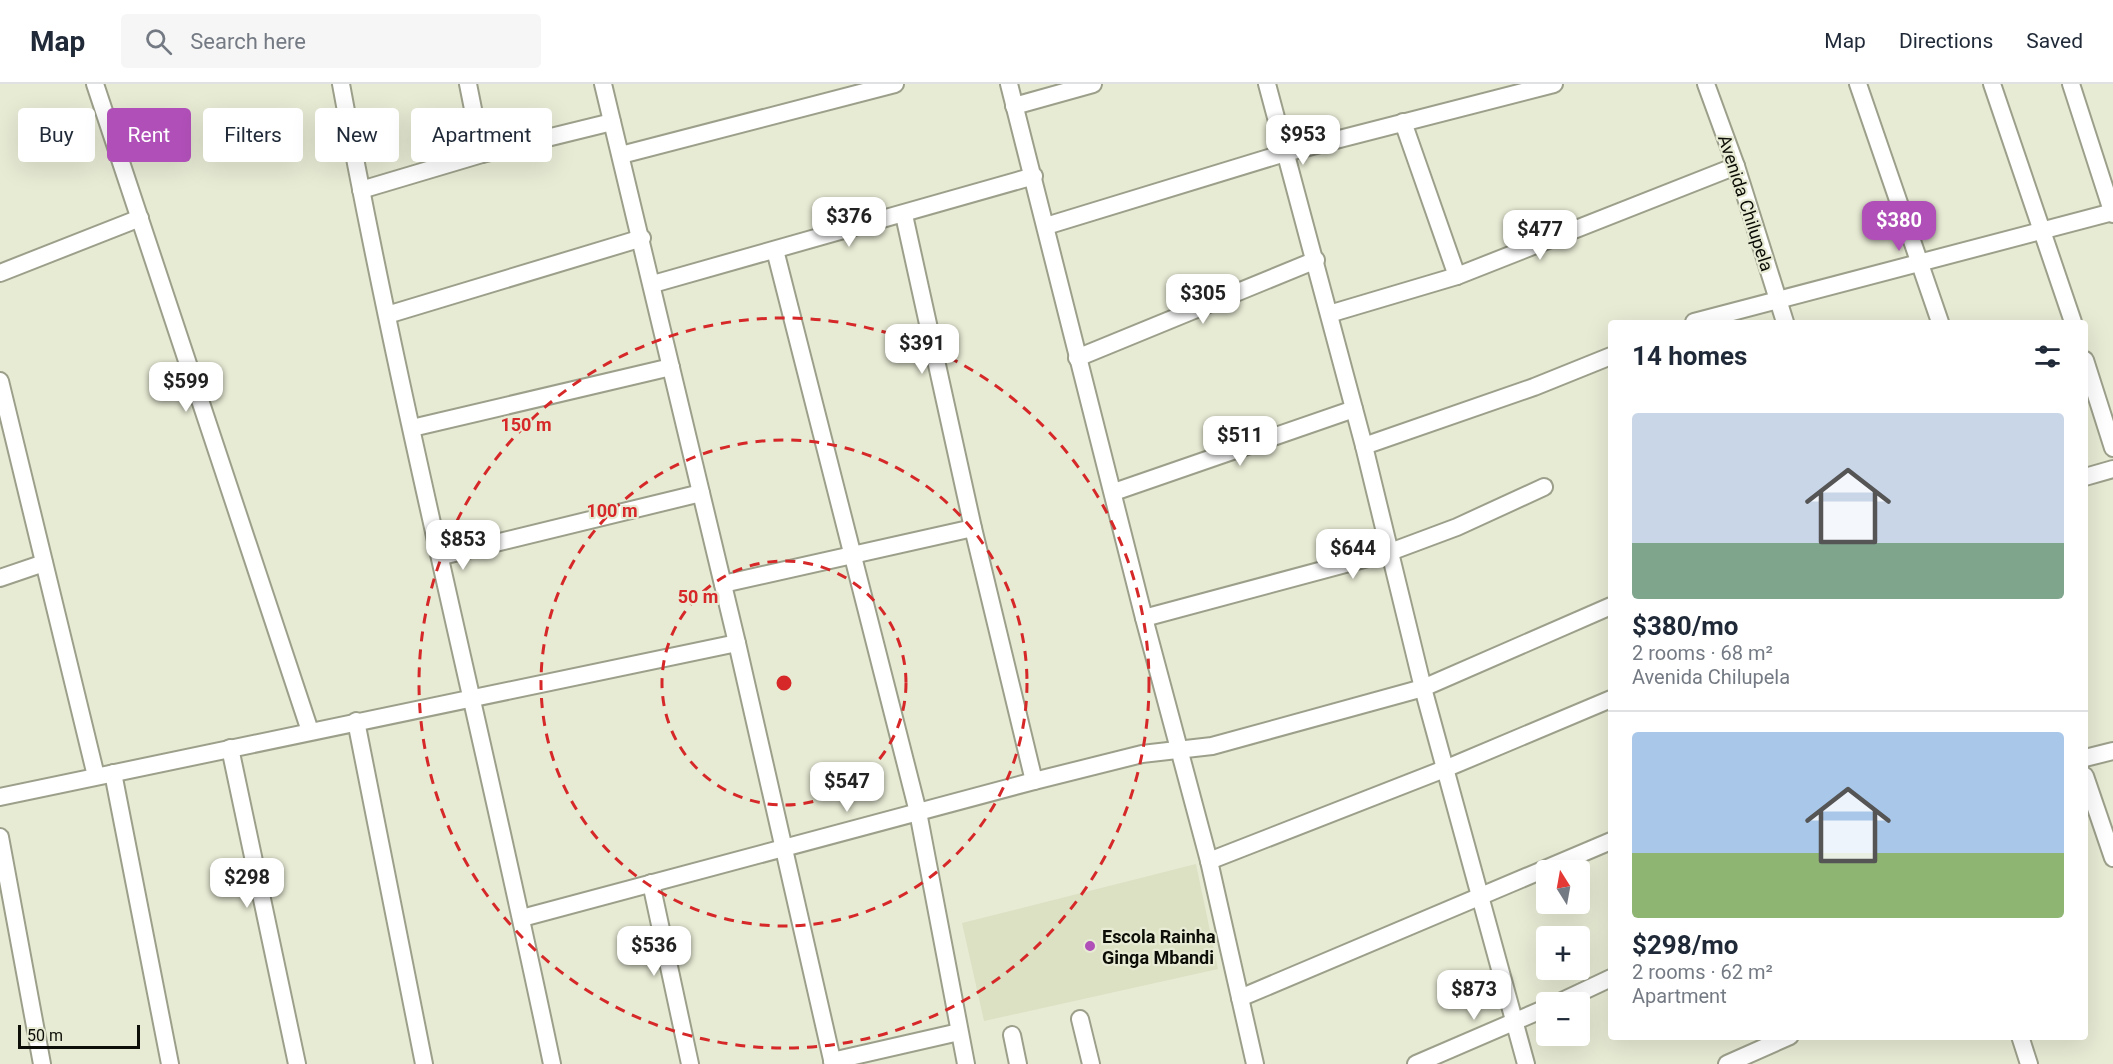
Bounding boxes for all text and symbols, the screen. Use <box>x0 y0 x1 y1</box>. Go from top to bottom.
search box <box>121 14 541 68</box>
text: Map <box>30 25 85 58</box>
icon: search <box>142 25 175 58</box>
text: Search here <box>190 29 306 54</box>
text: Map <box>1824 29 1866 53</box>
text: Directions <box>1899 29 1993 53</box>
text: Saved <box>2026 29 2083 53</box>
chip: Buy <box>18 108 95 162</box>
chip: Rent <box>107 108 191 162</box>
chip: Filters <box>203 108 303 162</box>
chip: New <box>315 108 399 162</box>
chip: Apartment <box>411 108 552 162</box>
pin: $953 <box>1267 115 1339 166</box>
text: $953 <box>1280 122 1326 146</box>
street label: Avenida Chilupela <box>1714 132 1778 274</box>
pin: $376 <box>813 197 885 248</box>
pin: $380 <box>1863 201 1935 252</box>
text: $376 <box>826 204 872 228</box>
text: $380 <box>1876 208 1922 232</box>
pin: $477 <box>1504 210 1576 261</box>
text: $477 <box>1517 217 1563 241</box>
pin: $305 <box>1167 274 1239 325</box>
text: $305 <box>1180 281 1226 305</box>
pin: $391 <box>886 324 958 375</box>
text: $391 <box>899 331 945 355</box>
icon: filters <box>2031 340 2064 373</box>
text: 14 homes <box>1632 341 1747 371</box>
pin: $599 <box>150 362 222 413</box>
text: $599 <box>163 369 209 393</box>
text: 150 m <box>500 414 552 435</box>
pin: $511 <box>1204 416 1276 467</box>
text: $511 <box>1217 423 1263 447</box>
icon: home <box>1794 452 1902 560</box>
text: 100 m <box>586 500 638 521</box>
pin: $853 <box>427 520 499 571</box>
text: $853 <box>440 527 486 551</box>
pin: $644 <box>1317 529 1389 580</box>
text: $644 <box>1330 536 1376 560</box>
text: 50 m <box>678 586 718 607</box>
text: $380/mo <box>1632 611 1739 641</box>
text: 2 rooms · 68 m² <box>1632 641 1773 665</box>
text: Avenida Chilupela <box>1632 665 1790 689</box>
centre of rings <box>774 673 794 693</box>
pin: $547 <box>811 762 883 813</box>
text: $547 <box>824 769 870 793</box>
icon: home <box>1794 771 1902 879</box>
pin: $298 <box>211 858 283 909</box>
north arrow <box>1536 860 1590 914</box>
map controls <box>1536 860 1590 1046</box>
text: $298 <box>224 865 270 889</box>
pin: $536 <box>618 926 690 977</box>
place label: Escola Rainha Ginga Mbandi <box>1102 926 1216 968</box>
button: + <box>1536 926 1590 980</box>
text: $298/mo <box>1632 930 1739 960</box>
text: $536 <box>631 933 677 957</box>
marker: Escola Rainha Ginga Mbandi <box>1083 939 1097 953</box>
text: 2 rooms · 62 m² <box>1632 960 1773 984</box>
pin: $873 <box>1438 970 1510 1021</box>
text: $873 <box>1451 977 1497 1001</box>
text: Apartment <box>1632 984 1727 1008</box>
button: − <box>1536 992 1590 1046</box>
scale bar <box>18 1022 140 1050</box>
text: 50 m <box>27 1026 63 1045</box>

